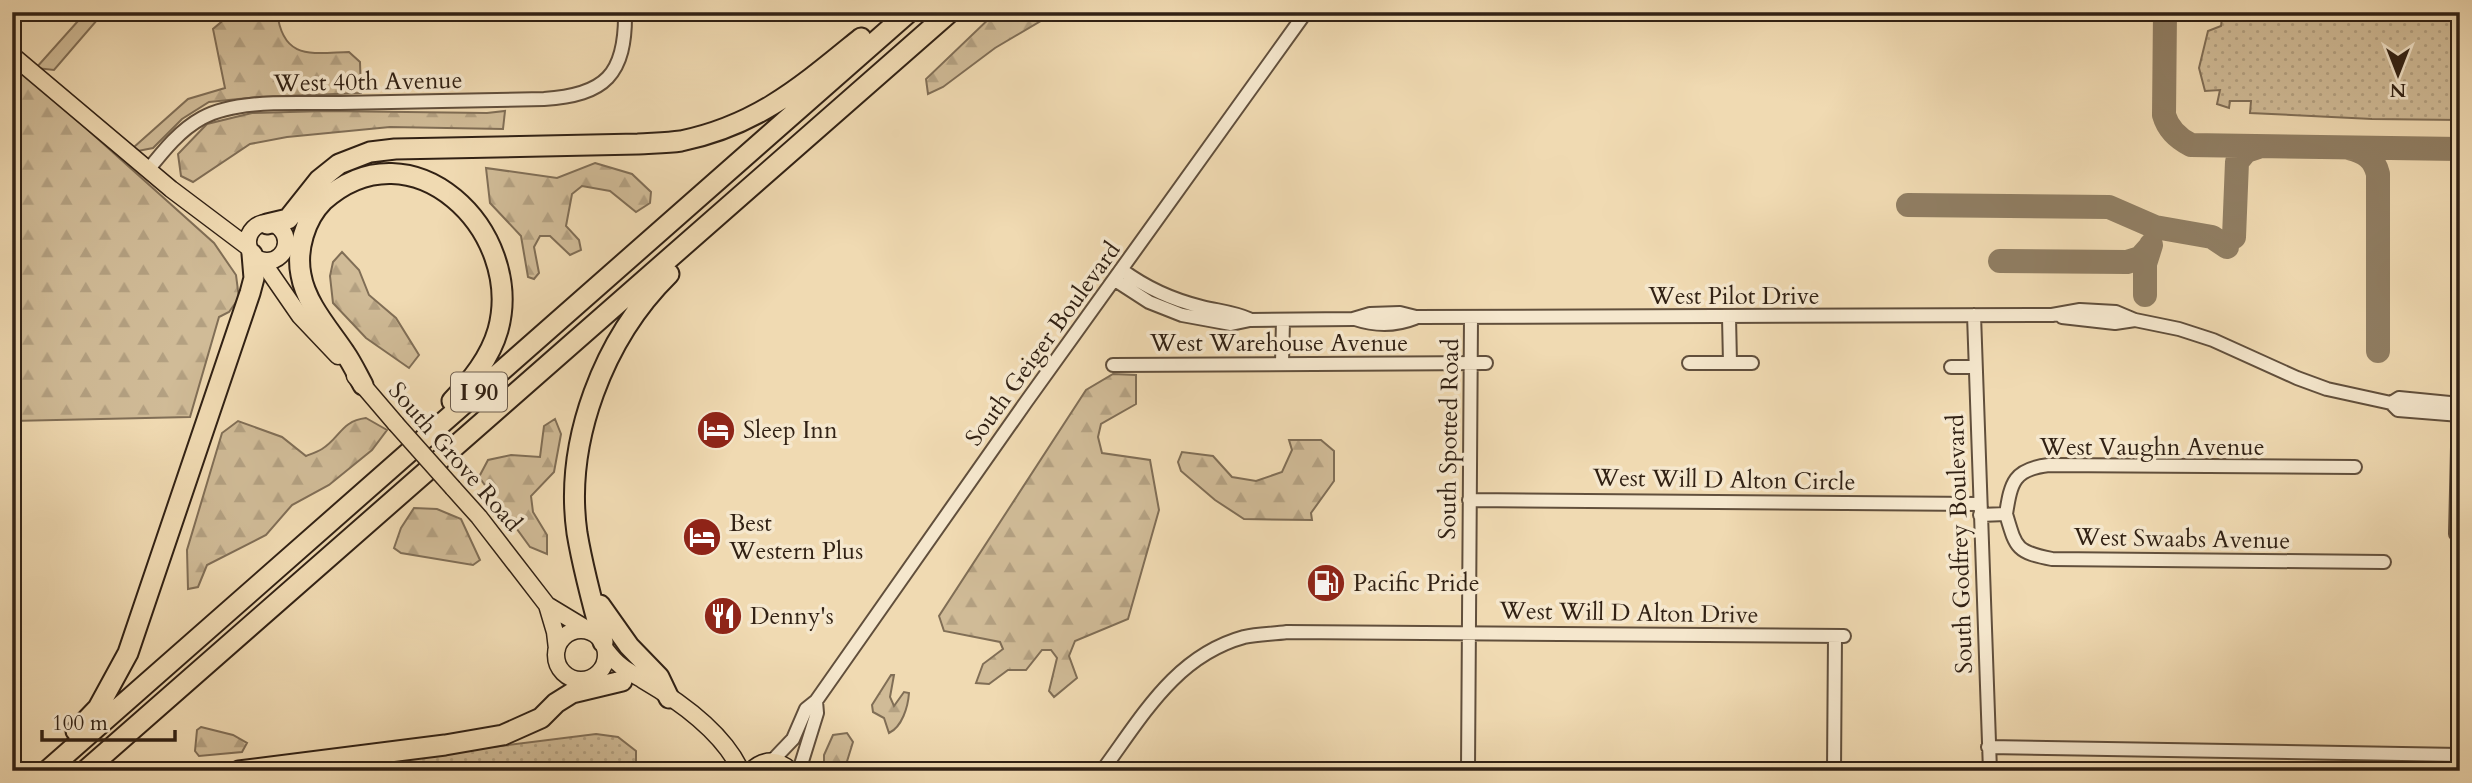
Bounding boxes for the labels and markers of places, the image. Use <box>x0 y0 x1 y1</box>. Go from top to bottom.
hotel icon: Sleep Inn <box>695 409 737 451</box>
place label: Sleep Inn <box>743 414 838 447</box>
place label: Best Western Plus <box>728 507 863 568</box>
hotel icon: Best Western Plus <box>681 516 723 558</box>
fuel station icon: Pacific Pride <box>1305 562 1347 604</box>
place label: Pacific Pride <box>1353 567 1480 600</box>
restaurant icon: Denny's <box>702 595 744 637</box>
place label: Denny's <box>750 600 834 633</box>

